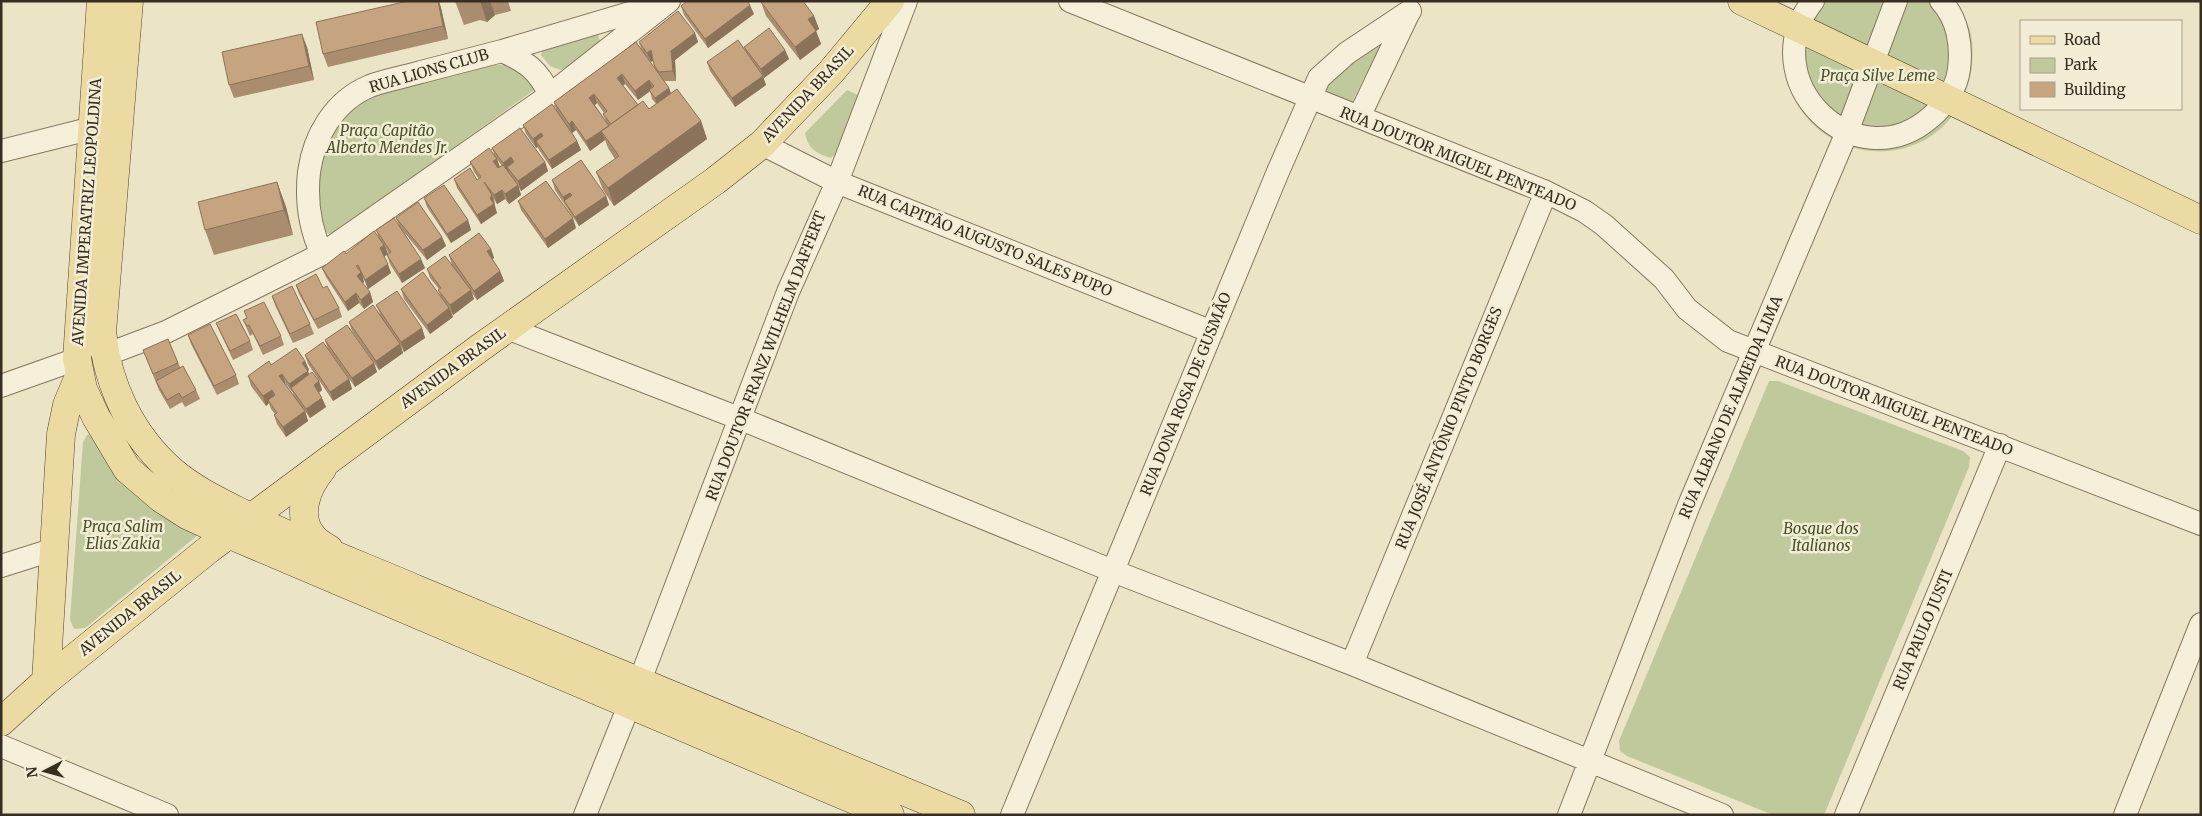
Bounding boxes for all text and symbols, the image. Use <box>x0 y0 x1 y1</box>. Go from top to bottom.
legend <box>2020 20 2182 110</box>
text: Road <box>2064 30 2100 49</box>
street label: AVENIDA BRASIL <box>757 41 858 147</box>
street label: RUA LIONS CLUB <box>367 44 491 97</box>
text: Park <box>2064 55 2098 74</box>
park label: Praça Silve Leme <box>1821 66 1936 85</box>
street label: AVENIDA IMPERATRIZ LEOPOLDINA <box>68 77 105 347</box>
text: Building <box>2064 80 2126 99</box>
street label: RUA DOUTOR MIGUEL PENTEADO <box>1337 102 1579 215</box>
park label: Praça Capitão Alberto Mendes Jr. <box>325 121 448 157</box>
street label: RUA CAPITÃO AUGUSTO SALES PUPO <box>855 181 1115 300</box>
street label: RUA DOUTOR FRANZ WILHELM DAFFERT <box>701 208 830 503</box>
street label: RUA DONA ROSA DE GUSMÃO <box>1136 289 1235 498</box>
street label: RUA ALBANO DE ALMEIDA LIMA <box>1675 292 1786 521</box>
street label: RUA JOSÉ ANTÔNIO PINTO BORGES <box>1390 303 1506 552</box>
street label: AVENIDA BRASIL <box>395 322 510 413</box>
street label: RUA DOUTOR MIGUEL PENTEADO <box>1773 351 2016 460</box>
park label: Praça Salim Elias Zakia <box>83 517 164 553</box>
park label: Bosque dos Italianos <box>1783 519 1859 555</box>
street label: AVENIDA BRASIL <box>74 565 185 660</box>
street label: RUA PAULO JUSTI <box>1889 567 1956 693</box>
north arrow <box>20 746 70 796</box>
text: N <box>23 766 42 779</box>

